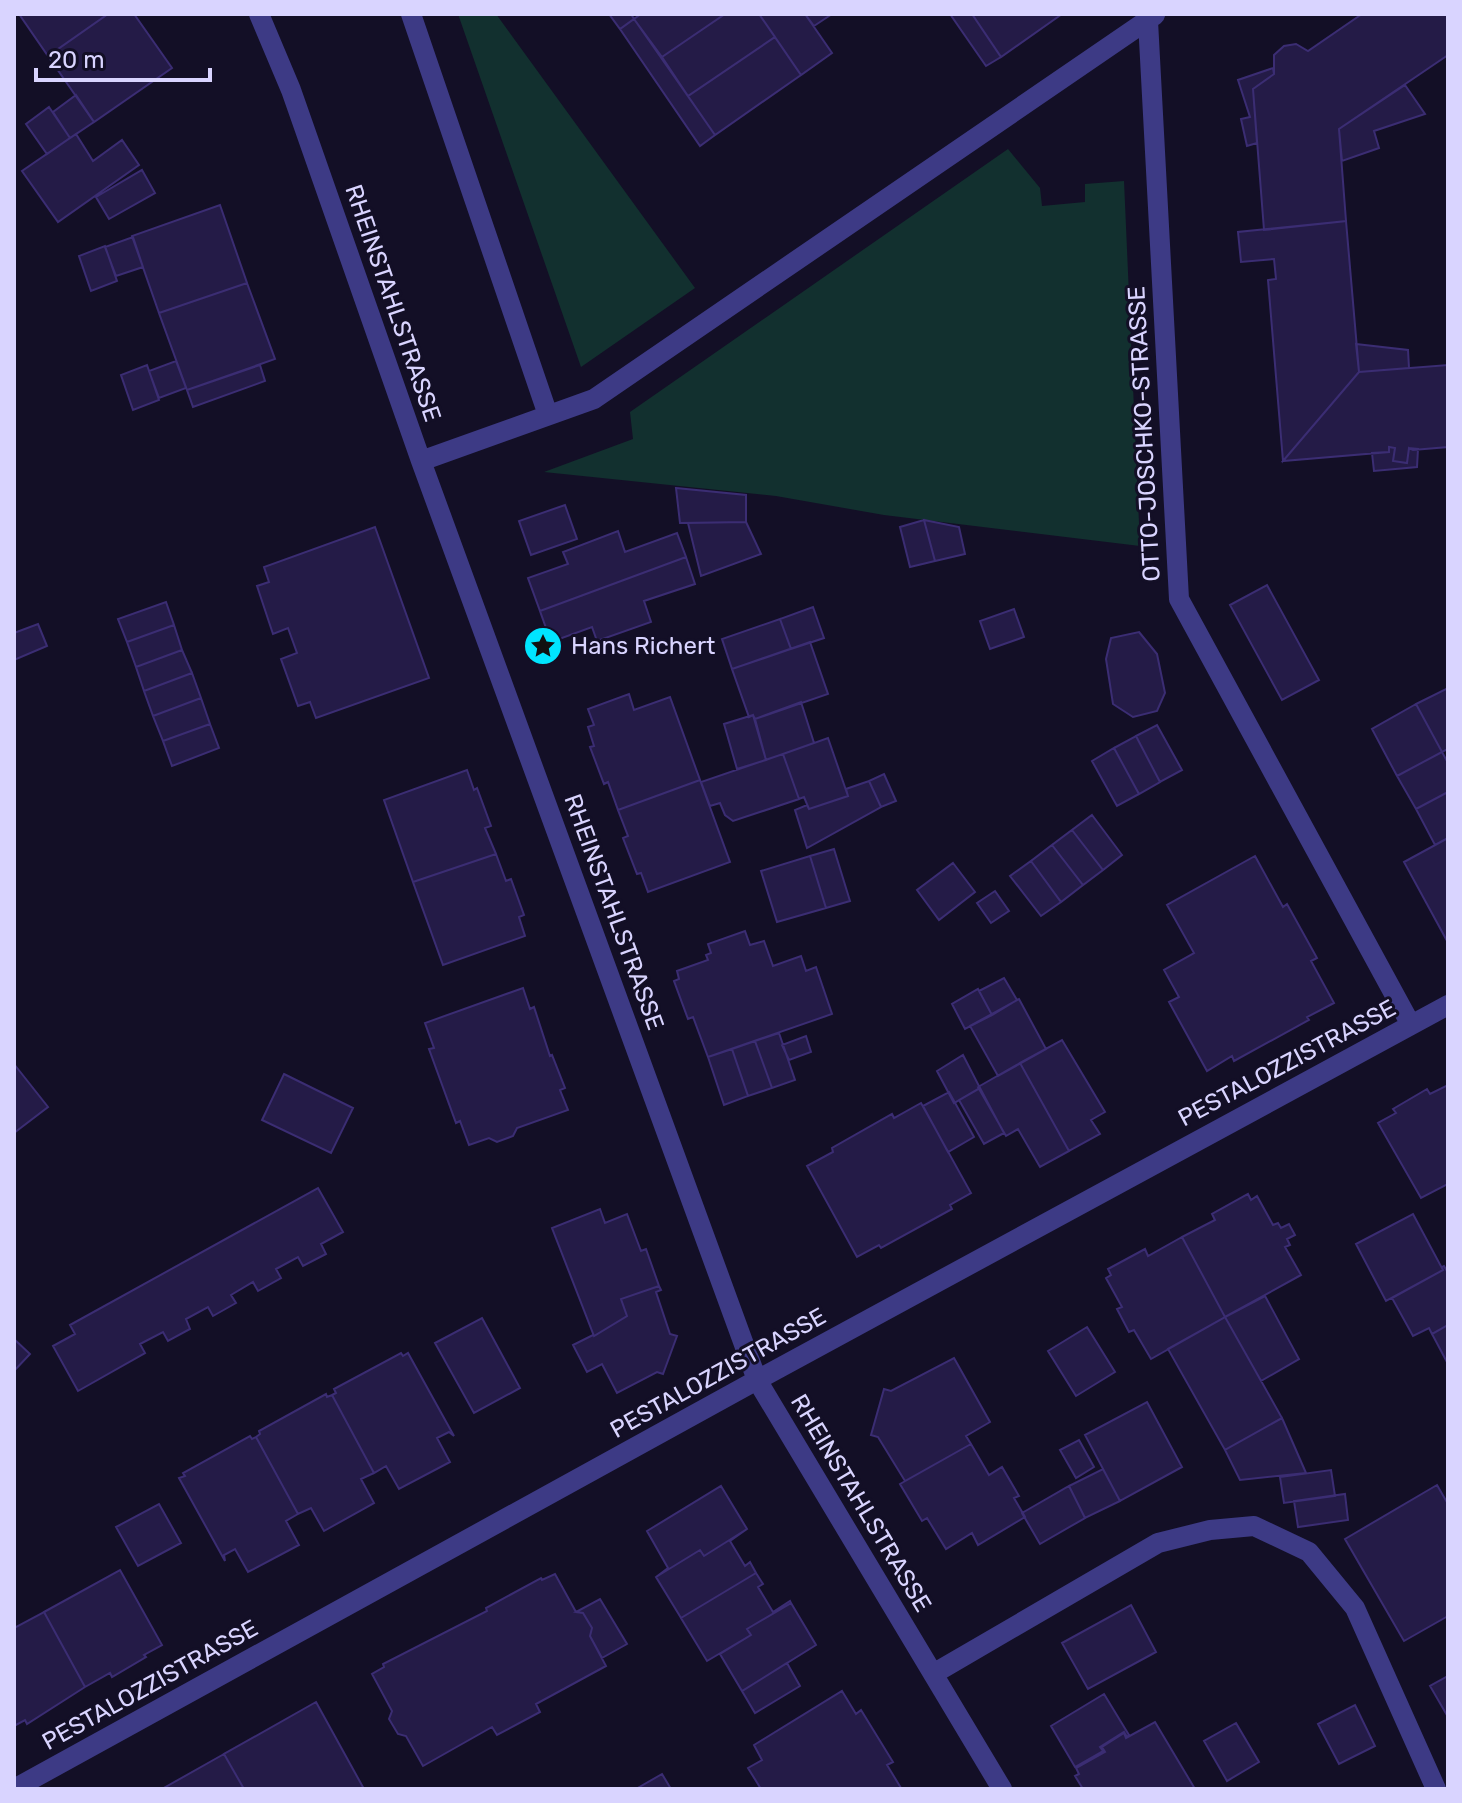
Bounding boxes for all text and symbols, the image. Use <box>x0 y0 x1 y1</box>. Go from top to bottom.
scale bar <box>36 32 210 82</box>
text: 20 m <box>48 46 105 74</box>
street label: RHEINSTAHLSTRASSE <box>339 181 447 425</box>
street label: OTTO-JOSCHKO-STRASSE <box>1122 285 1166 583</box>
place icon: Hans Richert <box>522 625 564 667</box>
place label: Hans Richert <box>571 632 715 660</box>
street label: RHEINSTAHLSTRASSE <box>558 790 670 1034</box>
street label: PESTALOZZISTRASSE <box>1174 994 1400 1132</box>
street label: PESTALOZZISTRASSE <box>605 1302 831 1444</box>
street label: RHEINSTAHLSTRASSE <box>785 1389 937 1617</box>
street label: PESTALOZZISTRASSE <box>37 1614 263 1756</box>

